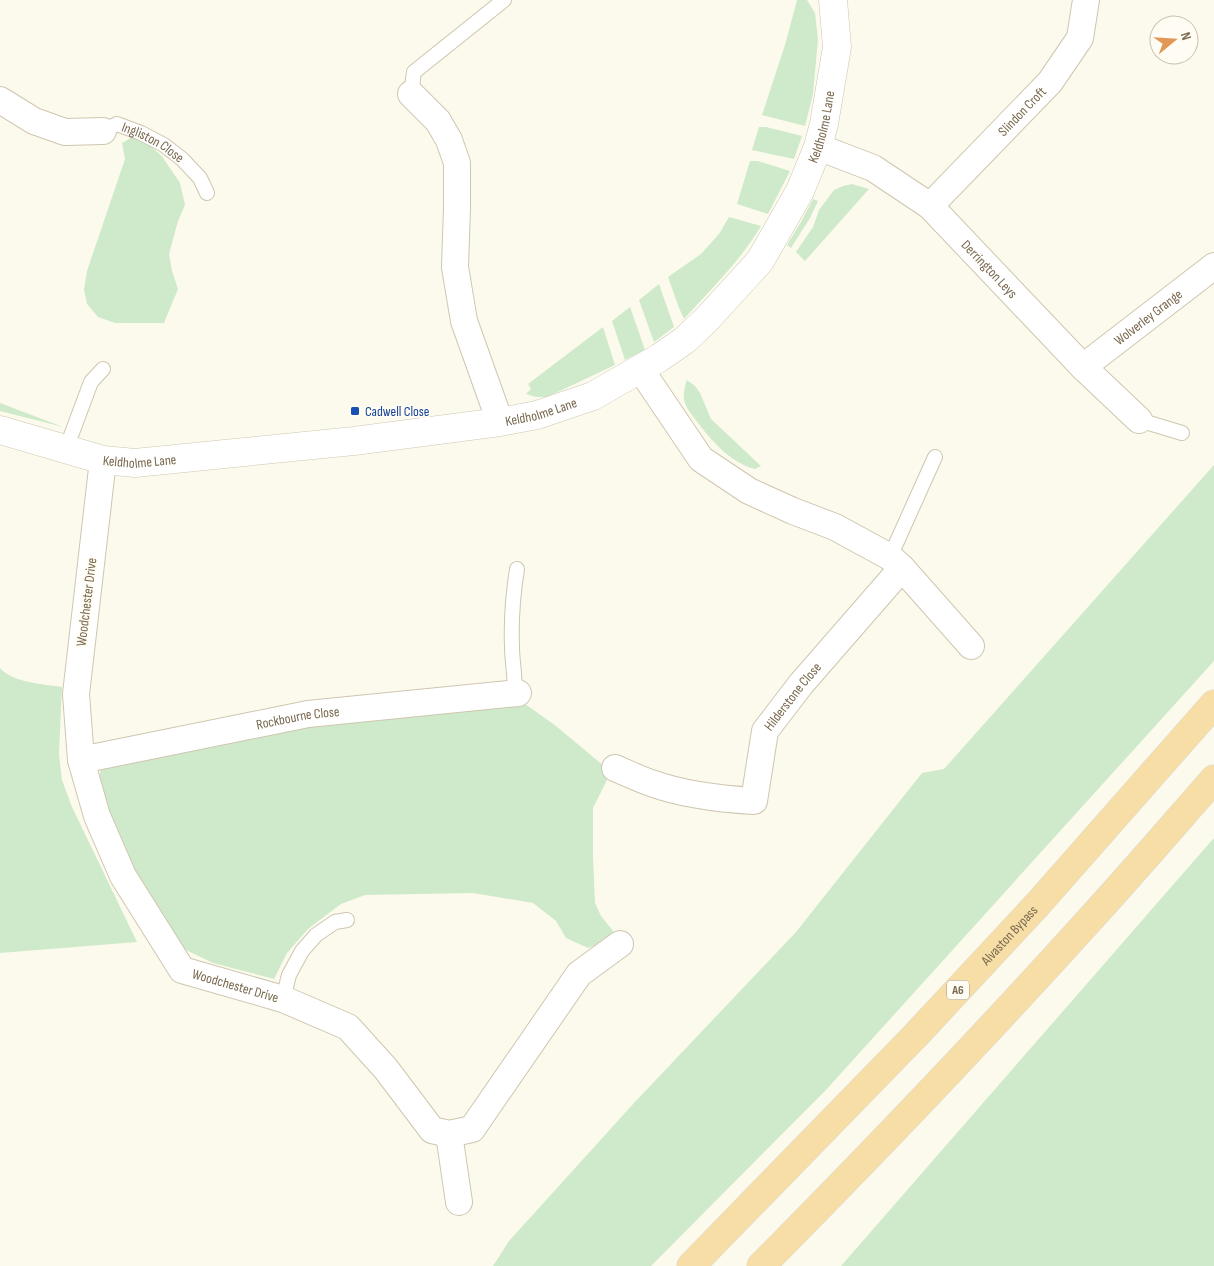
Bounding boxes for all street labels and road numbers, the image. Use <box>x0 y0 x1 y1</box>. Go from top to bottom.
street label: Slindon Croft <box>994 83 1050 140</box>
street label: Keldholme Lane <box>804 90 838 166</box>
street label: Ingliston Close <box>119 119 187 166</box>
street label: Derrington Leys <box>958 236 1021 302</box>
street label: Wolverley Grange <box>1111 286 1186 349</box>
street label: Keldholme Lane <box>504 394 579 430</box>
street label: Keldholme Lane <box>102 451 177 472</box>
street label: Woodchester Drive <box>73 557 100 647</box>
street label: Hilderstone Close <box>760 659 825 734</box>
street label: Rockbourne Close <box>255 703 340 733</box>
street label: Alvaston Bypass <box>977 902 1041 969</box>
street label: Woodchester Drive <box>190 965 281 1006</box>
road number: A6 <box>947 980 969 1000</box>

